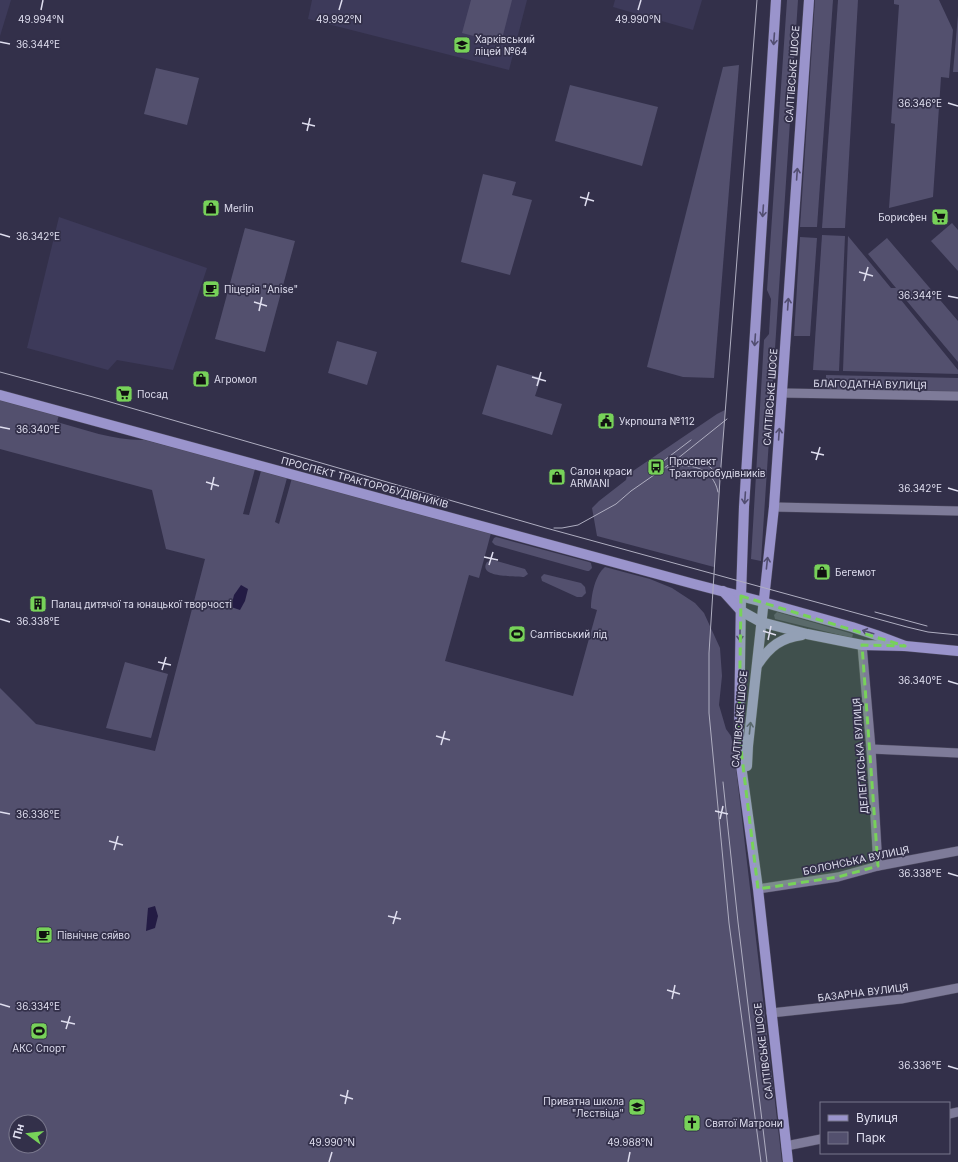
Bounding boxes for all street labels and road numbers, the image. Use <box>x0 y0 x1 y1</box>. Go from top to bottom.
street label: САЛТІВСЬКЕ ШОСЕ <box>783 25 801 123</box>
street label: САЛТІВСЬКЕ ШОСЕ <box>761 348 779 446</box>
street label: БЛАГОДАТНА ВУЛИЦЯ <box>813 377 927 391</box>
street label: ПРОСПЕКТ ТРАКТОРОБУДІВНИКІВ <box>280 454 450 510</box>
street label: САЛТІВСЬКЕ ШОСЕ <box>729 670 749 768</box>
street label: ДЕЛЕГАТСЬКА ВУЛИЦЯ <box>850 697 870 815</box>
street label: БОЛОНСЬКА ВУЛИЦЯ <box>802 843 910 877</box>
street label: БАЗАРНА ВУЛИЦЯ <box>817 980 909 1004</box>
street label: САЛТІВСЬКЕ ШОСЕ <box>751 1002 775 1100</box>

